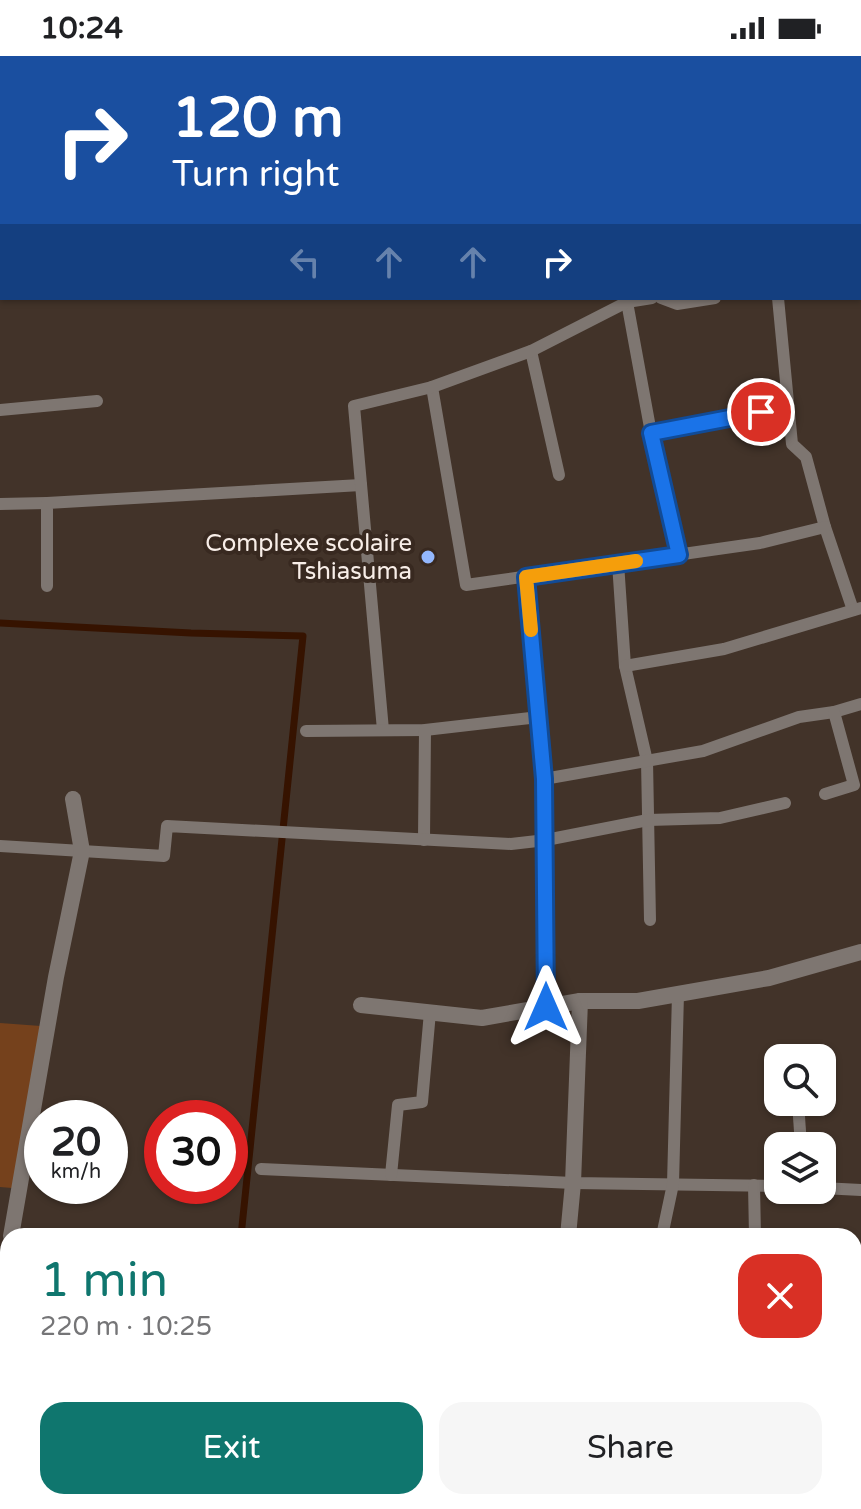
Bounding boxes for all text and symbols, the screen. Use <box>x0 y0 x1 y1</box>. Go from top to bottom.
text: 10:24 <box>40 10 123 47</box>
text: 120 m <box>172 85 343 152</box>
icon: right <box>40 88 144 192</box>
text: Turn right <box>172 153 339 196</box>
icon: left <box>283 240 327 284</box>
icon: ahead <box>367 240 411 284</box>
icon: ahead <box>451 240 495 284</box>
icon: right <box>535 240 579 284</box>
pin <box>727 378 795 446</box>
icon: arrive <box>739 390 783 434</box>
place label: Complexe scolaire Tshiasuma <box>205 529 412 586</box>
marker: Complexe scolaire Tshiasuma <box>419 548 437 566</box>
position arrow <box>504 965 588 1049</box>
map controls <box>764 1044 836 1204</box>
button: search <box>764 1044 836 1116</box>
speed limit sign: 30 <box>144 1100 248 1204</box>
text: 20 <box>51 1118 101 1166</box>
button: layers <box>764 1132 836 1204</box>
text: km/h <box>51 1160 101 1184</box>
text: 1 min <box>40 1252 168 1310</box>
button: close <box>738 1254 822 1338</box>
text: 220 m · 10:25 <box>40 1311 212 1342</box>
button: Exit <box>40 1402 423 1494</box>
button: Share <box>439 1402 822 1494</box>

